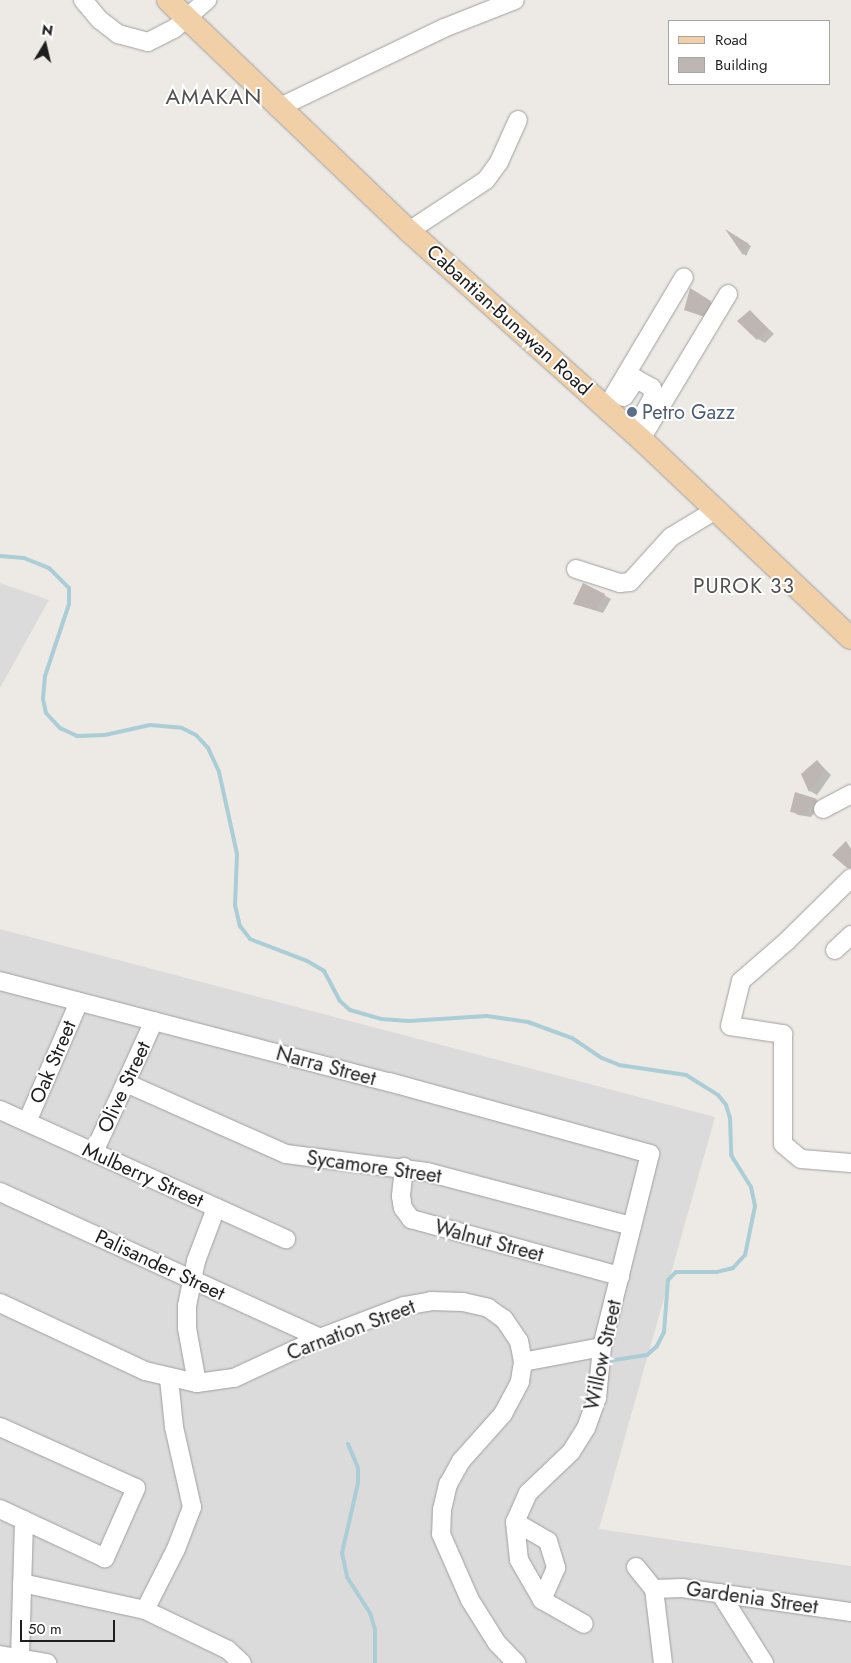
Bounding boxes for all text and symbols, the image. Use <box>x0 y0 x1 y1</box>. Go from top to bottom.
text: N <box>40 19 54 41</box>
north arrow <box>20 20 70 70</box>
legend <box>668 20 831 85</box>
text: Road <box>715 29 747 51</box>
text: Building <box>715 54 767 76</box>
district label: AMAKAN <box>165 84 263 110</box>
street label: Cabantian-Bunawan Road <box>422 240 596 400</box>
place label: Petro Gazz <box>642 400 735 424</box>
marker: Petro Gazz <box>626 406 638 418</box>
district label: PUROK 33 <box>692 573 796 599</box>
street label: Oak Street <box>25 1017 81 1107</box>
street label: Olive Street <box>92 1037 156 1137</box>
street label: Narra Street <box>274 1041 378 1091</box>
street label: Mulberry Street <box>79 1138 207 1212</box>
street label: Sycamore Street <box>305 1146 443 1188</box>
street label: Walnut Street <box>432 1215 546 1267</box>
street label: Palisander Street <box>91 1224 229 1306</box>
street label: Carnation Street <box>283 1295 419 1365</box>
street label: Willow Street <box>580 1298 626 1412</box>
street label: Gardenia Street <box>685 1577 819 1619</box>
scale bar <box>22 1610 118 1642</box>
text: 50 m <box>28 1618 62 1640</box>

